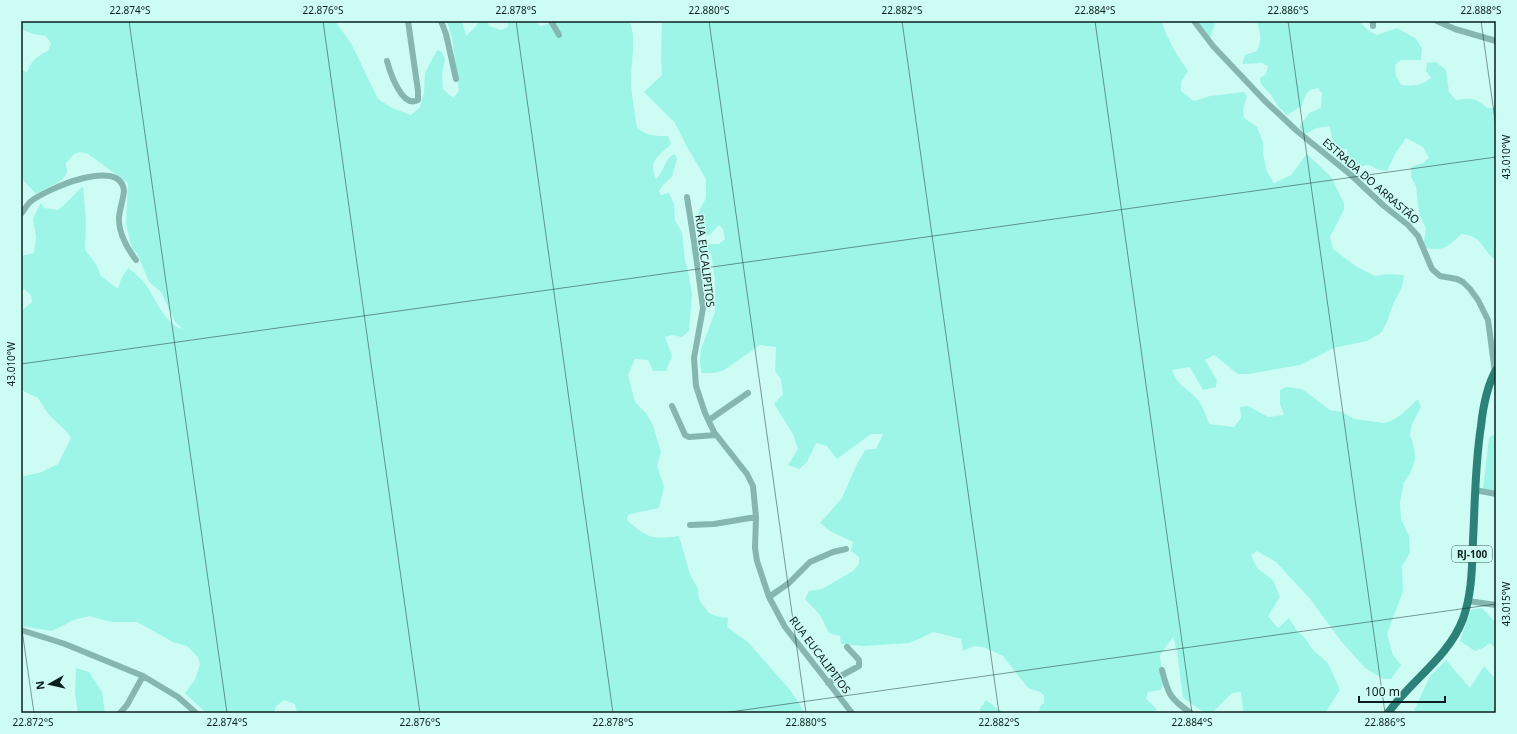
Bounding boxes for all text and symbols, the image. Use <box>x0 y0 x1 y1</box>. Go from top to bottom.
text: 22.874°S <box>109 3 151 17</box>
text: 22.876°S <box>302 3 344 17</box>
text: 22.878°S <box>495 3 537 17</box>
text: 22.880°S <box>688 3 730 17</box>
text: 22.882°S <box>881 3 923 17</box>
text: 22.884°S <box>1074 3 1116 17</box>
text: 22.886°S <box>1267 3 1309 17</box>
text: 22.888°S <box>1460 3 1502 17</box>
street label: ESTRADA DO ARRASTÃO <box>1320 134 1423 227</box>
text: 43.010°W <box>1499 134 1513 179</box>
street label: RUA EUCALIPITOS <box>692 214 719 308</box>
text: 43.010°W <box>4 341 18 386</box>
road number: RJ-100 <box>1452 546 1492 562</box>
text: 43.015°W <box>1499 581 1513 626</box>
street label: RUA EUCALIPITOS <box>786 613 854 696</box>
north arrow <box>30 664 70 704</box>
scale bar <box>1359 678 1445 704</box>
text: N <box>32 680 48 691</box>
text: 100 m <box>1365 683 1400 700</box>
text: 22.872°S <box>12 715 54 729</box>
text: 22.874°S <box>206 715 248 729</box>
text: 22.876°S <box>399 715 441 729</box>
text: 22.878°S <box>592 715 634 729</box>
text: 22.880°S <box>785 715 827 729</box>
text: 22.882°S <box>978 715 1020 729</box>
text: 22.884°S <box>1171 715 1213 729</box>
text: 22.886°S <box>1364 715 1406 729</box>

